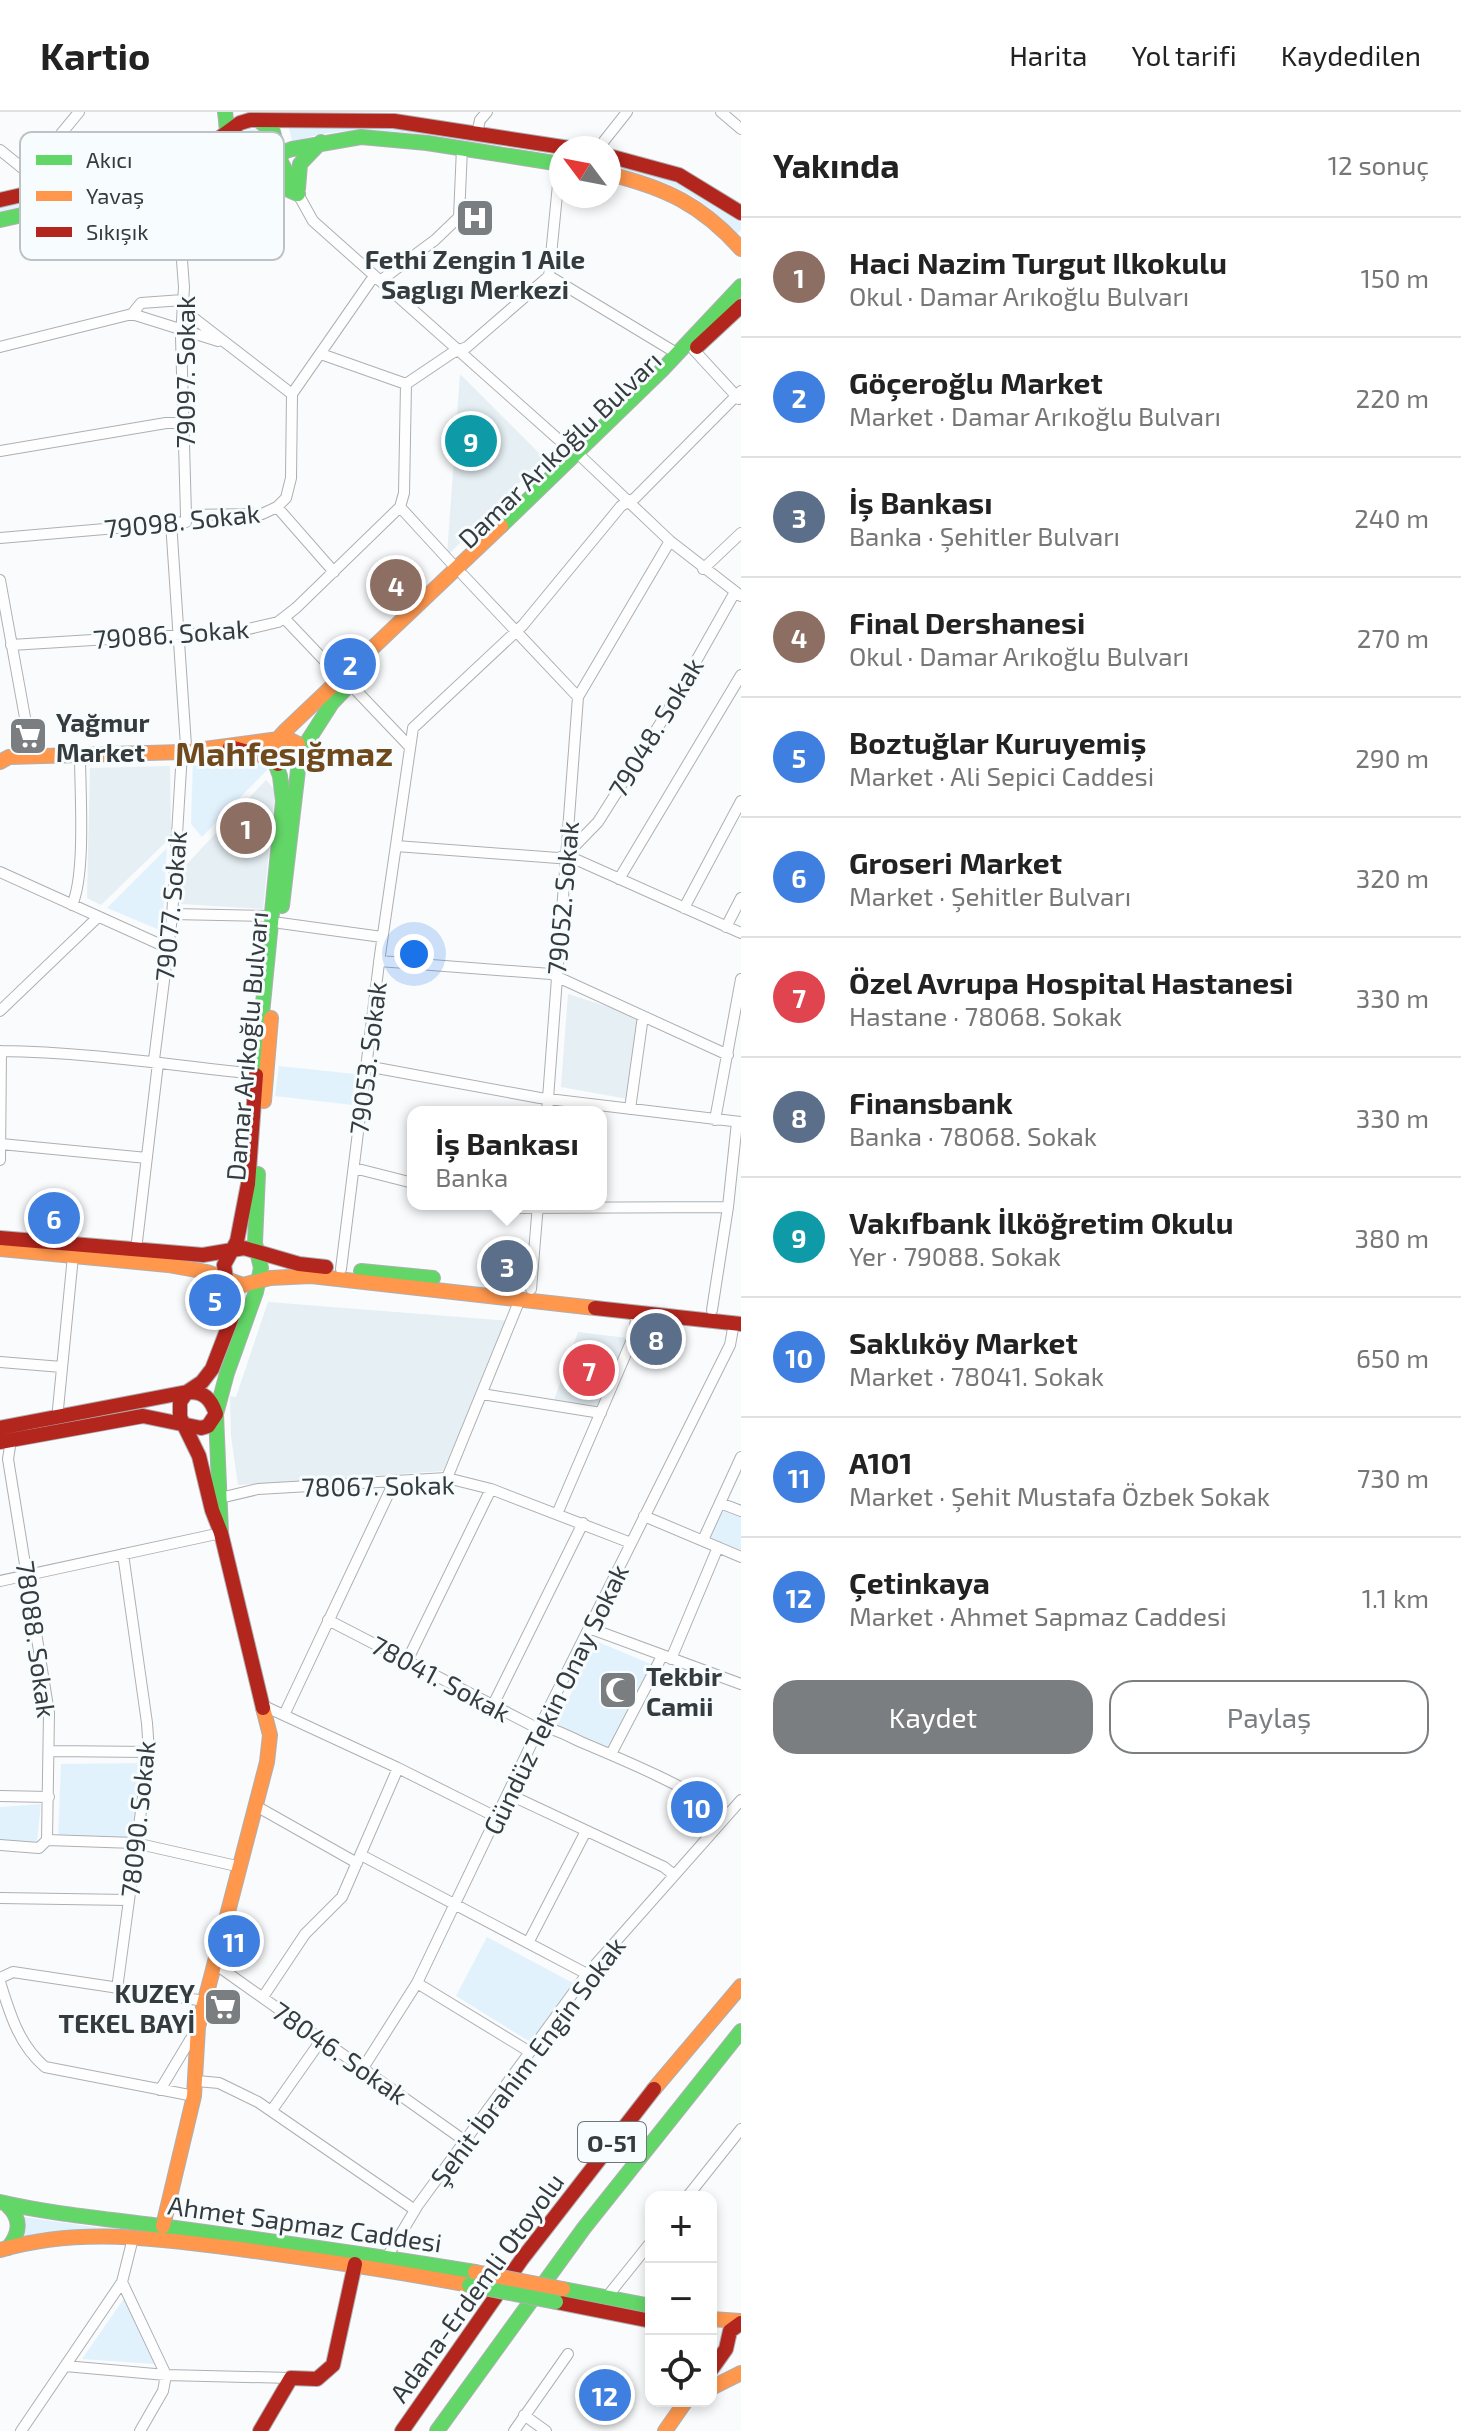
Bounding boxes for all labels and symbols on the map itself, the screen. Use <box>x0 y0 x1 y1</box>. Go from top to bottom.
legend <box>20 132 284 260</box>
north arrow <box>549 136 621 208</box>
text: Akıcı <box>86 146 133 172</box>
text: Yavaş <box>86 182 144 210</box>
hospital icon: Fethi Zengin 1 Aile Saglıgı Merkezi <box>454 197 496 239</box>
text: Sıkışık <box>86 218 148 246</box>
place label: Fethi Zengin 1 Aile Saglıgı Merkezi <box>365 243 585 304</box>
street label: 79097. Sokak <box>169 296 200 448</box>
street label: Damar Arıkoğlu Bulvarı <box>451 344 667 554</box>
pin: 9 <box>445 411 497 471</box>
street label: 79098. Sokak <box>103 496 261 544</box>
pin: 4 <box>370 555 422 615</box>
street label: 79086. Sokak <box>92 612 250 654</box>
pin: 2 <box>324 634 376 694</box>
street label: 79048. Sokak <box>601 652 709 802</box>
place label: Yağmur Market <box>56 706 150 767</box>
supermarket icon: Yağmur Market <box>7 715 49 757</box>
district label: Mahfesığmaz <box>175 732 393 773</box>
pin: 1 <box>220 798 272 858</box>
street label: 79052. Sokak <box>540 820 584 976</box>
street label: 79077. Sokak <box>148 829 192 983</box>
street label: Damar Arıkoğlu Bulvarı <box>219 910 273 1182</box>
your location <box>394 934 434 974</box>
street label: 79053. Sokak <box>342 980 392 1136</box>
pin: 6 <box>28 1188 80 1248</box>
pin: 3 <box>481 1236 533 1296</box>
pin: 5 <box>189 1270 241 1330</box>
pin: 8 <box>630 1309 682 1369</box>
pin: 7 <box>563 1340 615 1400</box>
street label: 78067. Sokak <box>301 1468 455 1502</box>
street label: 78088. Sokak <box>11 1559 63 1719</box>
street label: Gündüz Tekin Onay Sokak <box>476 1559 634 1839</box>
street label: 78041. Sokak <box>366 1628 516 1728</box>
place label: Tekbir Camii <box>646 1660 722 1721</box>
mosque icon: Tekbir Camii <box>597 1669 639 1711</box>
street label: 78090. Sokak <box>113 1739 161 1899</box>
pin: 10 <box>671 1777 723 1837</box>
pin: 11 <box>208 1911 260 1971</box>
street label: Şehit İbrahim Engin Sokak <box>423 1930 632 2193</box>
place label: KUZEY TEKEL BAYİ <box>58 1977 195 2038</box>
supermarket icon: KUZEY TEKEL BAYİ <box>202 1986 244 2028</box>
street label: 78046. Sokak <box>267 1994 413 2110</box>
road number: O-51 <box>578 2122 646 2162</box>
street label: Adana-Erdemli Otoyolu <box>382 2166 570 2408</box>
street label: Ahmet Sapmaz Caddesi <box>166 2188 444 2258</box>
pin: 12 <box>579 2365 631 2425</box>

